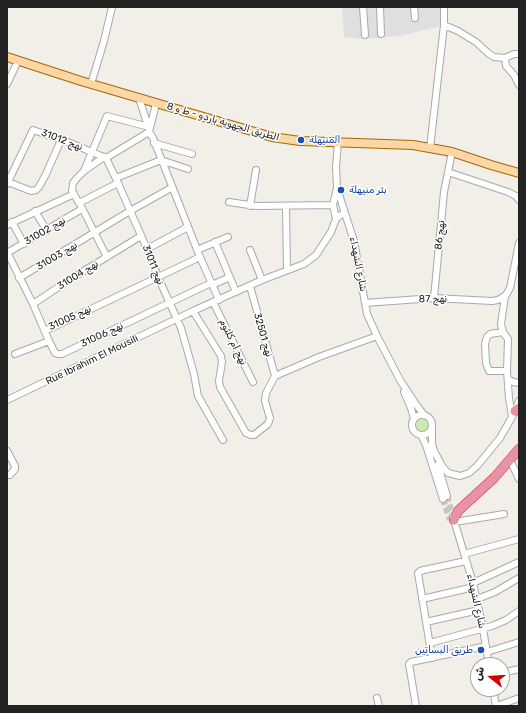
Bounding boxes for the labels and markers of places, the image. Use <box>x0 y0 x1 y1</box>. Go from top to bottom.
place label: المنيهلة <box>309 134 340 146</box>
marker: المنيهلة <box>296 135 306 145</box>
place label: بئر منيهلة <box>349 184 387 196</box>
marker: بئر منيهلة <box>336 185 346 195</box>
place label: طريق البساتين <box>415 644 473 656</box>
marker: طريق البساتين <box>476 645 486 655</box>

